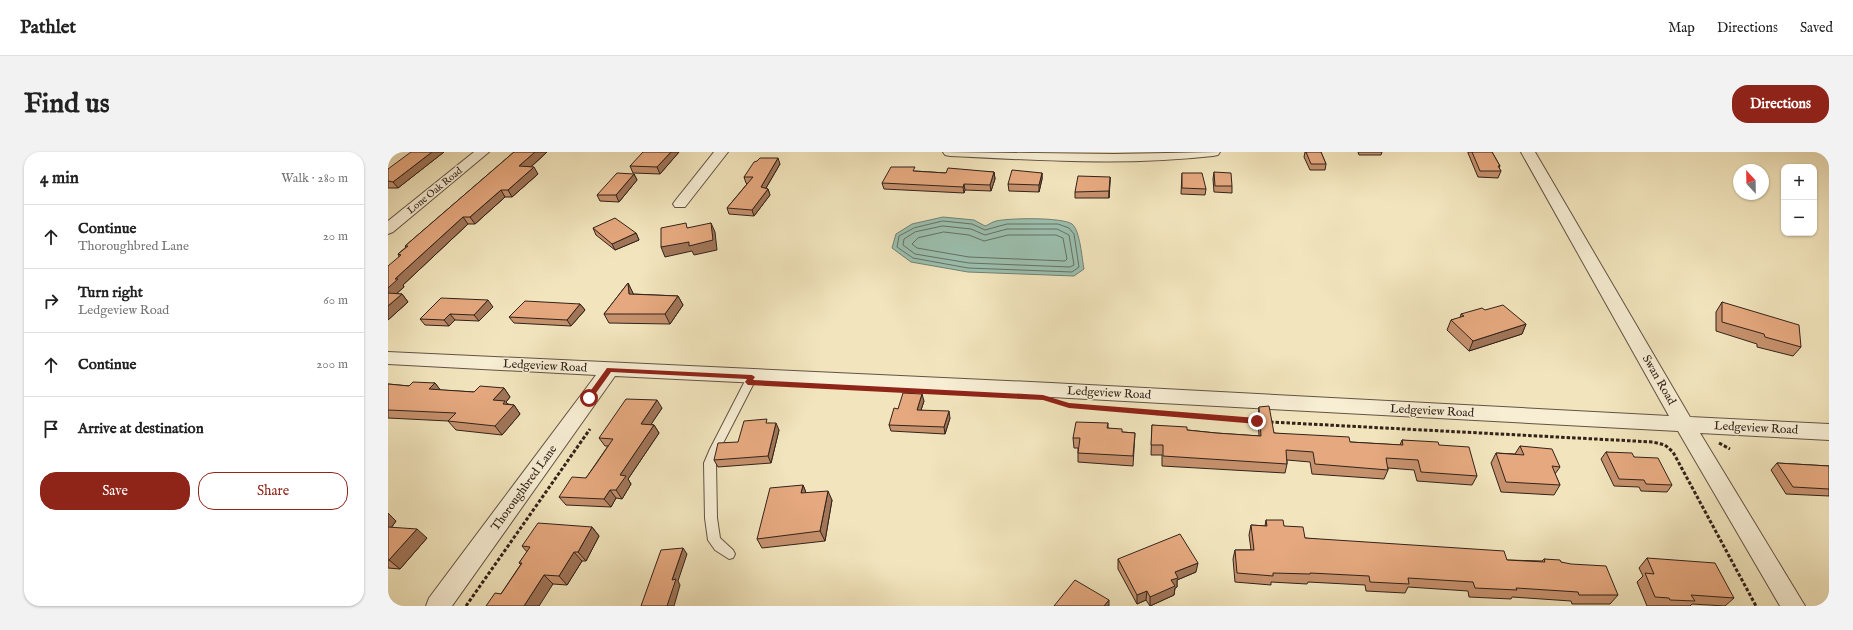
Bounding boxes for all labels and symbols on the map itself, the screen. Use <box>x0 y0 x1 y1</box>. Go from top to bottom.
street label: Lone Oak Road <box>405 164 466 217</box>
north arrow <box>1733 164 1769 200</box>
street label: Swan Road <box>1639 352 1680 408</box>
street label: Ledgeview Road <box>503 356 588 376</box>
street label: Ledgeview Road <box>1067 383 1152 403</box>
route start <box>580 389 598 407</box>
street label: Ledgeview Road <box>1390 401 1475 421</box>
route end <box>1248 412 1266 430</box>
street label: Ledgeview Road <box>1714 418 1799 438</box>
street label: Thoroughbred Lane <box>488 442 560 534</box>

